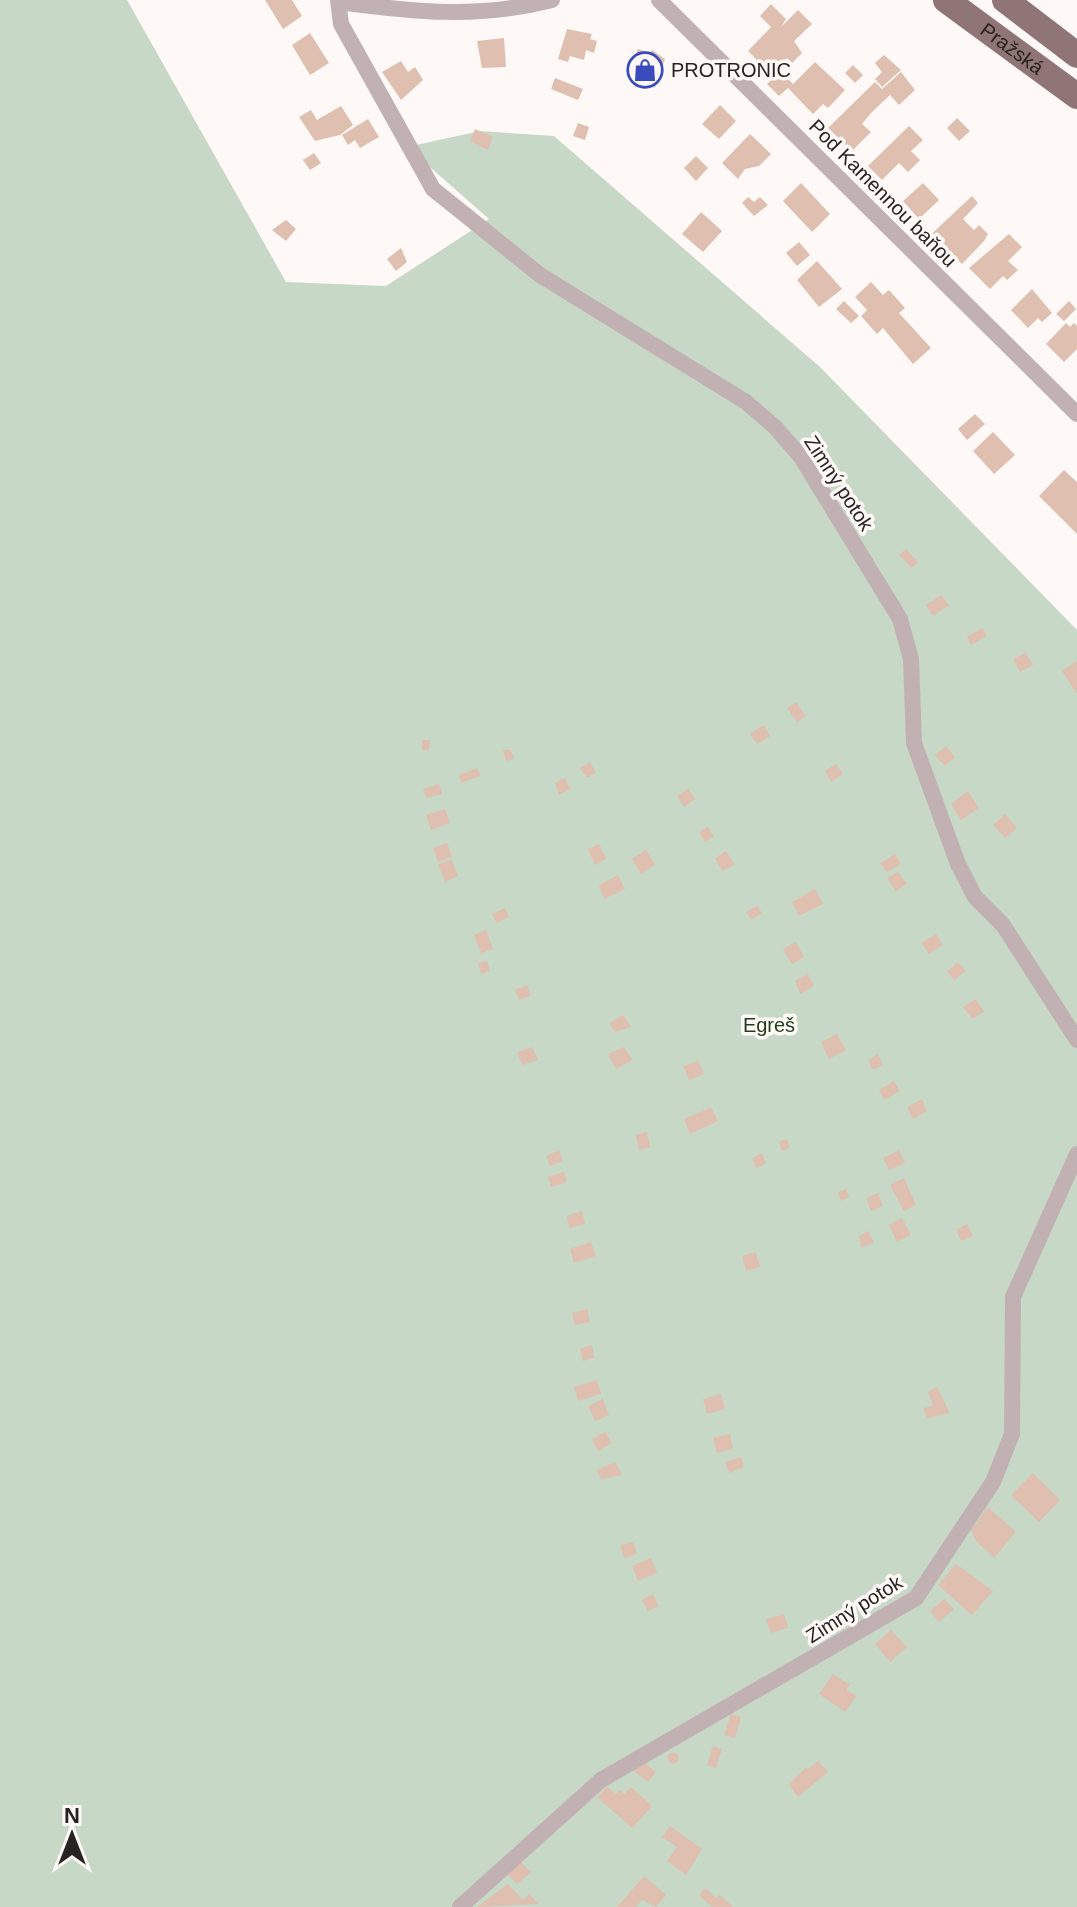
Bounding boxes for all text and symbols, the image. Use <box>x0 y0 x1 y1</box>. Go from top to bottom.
street label: Pražská <box>976 18 1048 79</box>
shop icon: PROTRONIC <box>626 51 664 89</box>
place label: PROTRONIC <box>671 59 791 81</box>
street label: Pod Kamennou baňou <box>805 115 961 271</box>
street label: Zimný potok <box>800 431 878 536</box>
park label: Egreš <box>743 1014 795 1036</box>
street label: Zimný potok <box>802 1570 907 1647</box>
north arrow <box>32 1795 112 1875</box>
text: N <box>64 1803 80 1828</box>

